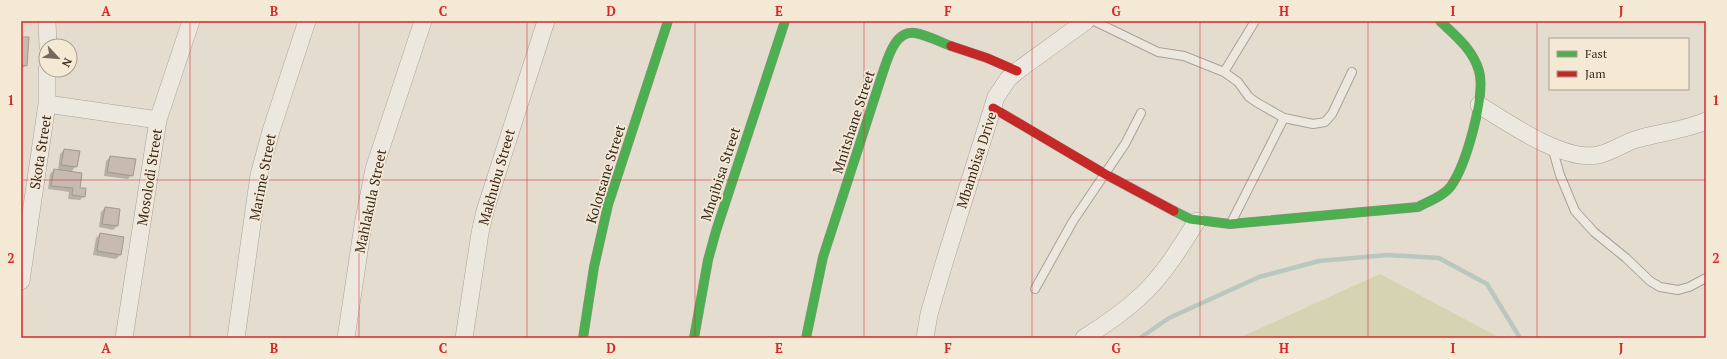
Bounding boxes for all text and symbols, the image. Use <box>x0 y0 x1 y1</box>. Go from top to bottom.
text: A <box>101 2 111 20</box>
text: B <box>270 2 278 20</box>
text: C <box>439 2 447 20</box>
text: D <box>606 2 616 20</box>
text: E <box>775 2 783 20</box>
text: F <box>944 2 952 20</box>
text: G <box>1111 2 1121 20</box>
text: H <box>1279 2 1289 20</box>
text: I <box>1451 2 1456 20</box>
text: J <box>1619 2 1624 20</box>
north arrow <box>38 38 78 78</box>
legend <box>1549 38 1689 90</box>
text: Fast <box>1585 46 1608 61</box>
text: N <box>59 56 75 70</box>
text: Jam <box>1585 66 1606 81</box>
street label: Mnitshane Street <box>827 67 879 176</box>
text: 1 <box>7 91 15 109</box>
text: 1 <box>1712 91 1720 109</box>
street label: Mbambisa Drive <box>951 109 1001 211</box>
street label: Skota Street <box>25 113 55 191</box>
street label: Kolotsane Street <box>581 122 629 226</box>
street label: Mnqibisa Street <box>696 124 744 224</box>
street label: Mosolodi Street <box>132 126 166 227</box>
street label: Makhubu Street <box>473 126 519 227</box>
street label: Marime Street <box>244 131 280 222</box>
street label: Mahlakula Street <box>350 146 390 255</box>
text: 2 <box>7 249 15 267</box>
text: 2 <box>1712 249 1720 267</box>
text: A <box>101 339 111 357</box>
text: B <box>270 339 278 357</box>
text: C <box>439 339 447 357</box>
text: D <box>606 339 616 357</box>
text: E <box>775 339 783 357</box>
text: F <box>944 339 952 357</box>
text: G <box>1111 339 1121 357</box>
text: H <box>1279 339 1289 357</box>
text: I <box>1451 339 1456 357</box>
text: J <box>1619 339 1624 357</box>

